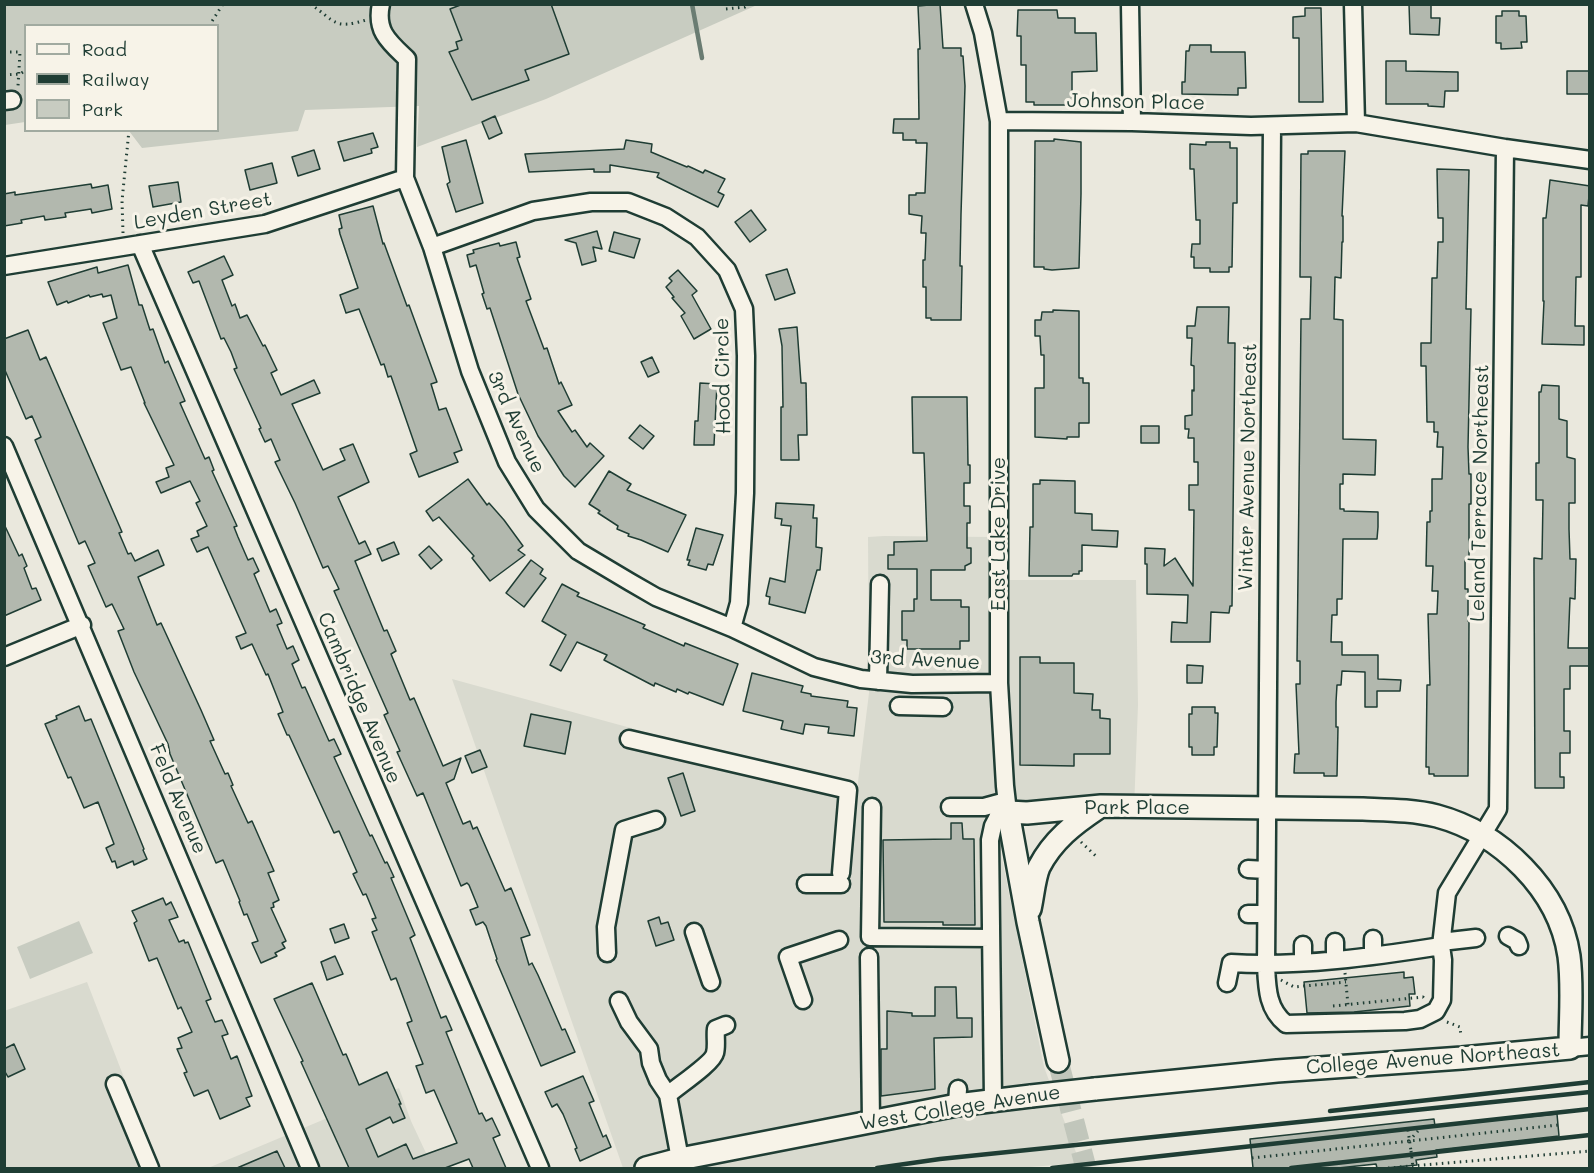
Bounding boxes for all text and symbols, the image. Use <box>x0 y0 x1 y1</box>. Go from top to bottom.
legend <box>24 24 219 132</box>
text: Road <box>82 37 127 61</box>
text: Railway <box>82 67 149 91</box>
street label: Johnson Place <box>1067 89 1205 115</box>
text: Park <box>82 97 123 121</box>
street label: Leyden Street <box>132 187 274 235</box>
street label: Hood Circle <box>710 317 736 435</box>
street label: Winter Avenue Northeast <box>1234 343 1262 591</box>
street label: Leland Terrace Northeast <box>1466 364 1494 622</box>
street label: 3rd Avenue <box>482 367 550 477</box>
street label: East Lake Drive <box>987 457 1011 611</box>
street label: Cambridge Avenue <box>312 609 406 787</box>
street label: 3rd Avenue <box>869 645 981 675</box>
street label: Feld Avenue <box>144 741 212 857</box>
street label: Park Place <box>1084 796 1190 820</box>
street label: College Avenue Northeast <box>1305 1038 1561 1080</box>
street label: West College Avenue <box>858 1080 1062 1136</box>

